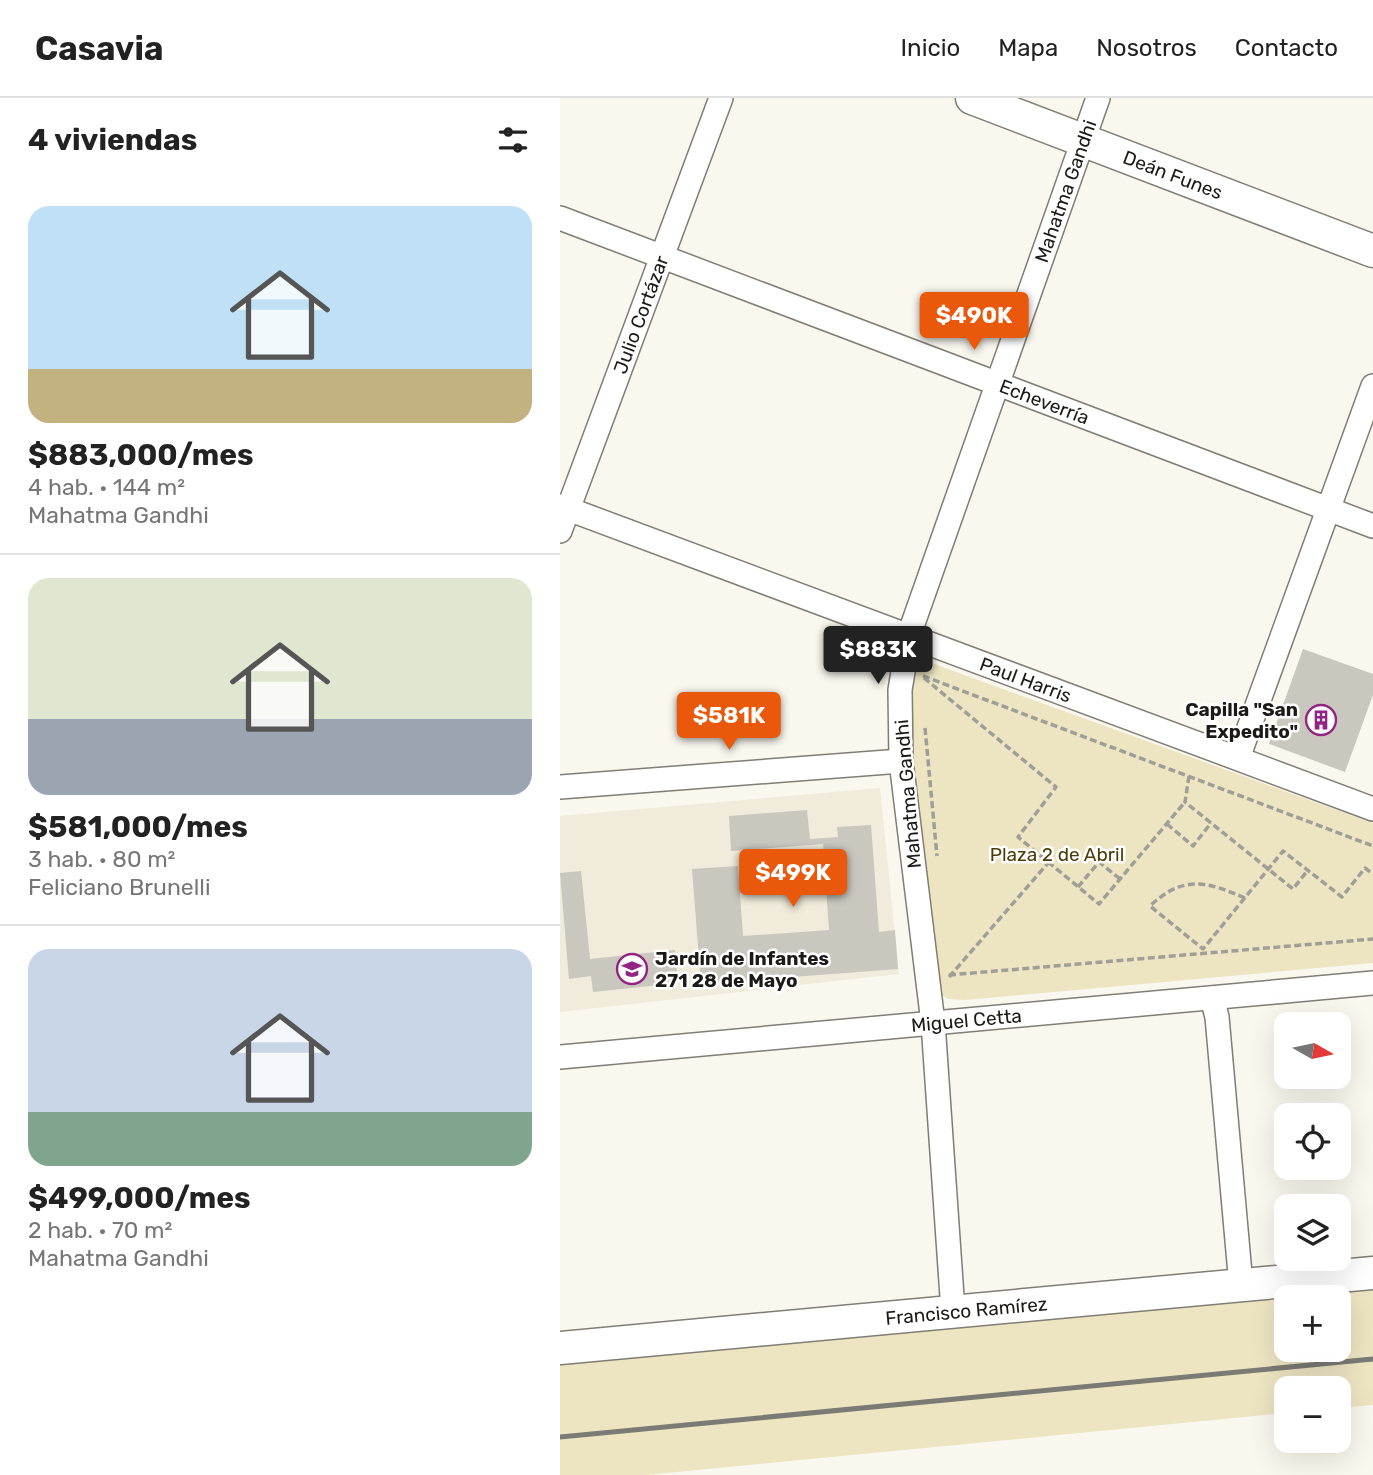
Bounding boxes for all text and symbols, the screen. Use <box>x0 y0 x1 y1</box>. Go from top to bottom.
text: Casavia <box>35 29 163 68</box>
text: Inicio <box>901 34 960 62</box>
text: Mapa <box>998 34 1058 62</box>
text: Nosotros <box>1096 34 1197 62</box>
text: Contacto <box>1235 34 1338 62</box>
street label: Mahatma Gandhi <box>1030 117 1101 265</box>
icon: filters <box>494 121 532 159</box>
text: 4 viviendas <box>28 122 197 158</box>
street label: Deán Funes <box>1120 145 1226 204</box>
street label: Julio Cortázar <box>608 251 673 377</box>
icon: home <box>217 252 343 378</box>
pin: $490K <box>925 292 1023 352</box>
text: $490K <box>936 301 1012 329</box>
street label: Echeverría <box>996 374 1093 429</box>
text: $883,000/mes <box>28 437 254 473</box>
text: 4 hab. · 144 m² <box>28 473 185 501</box>
text: Mahatma Gandhi <box>28 501 209 529</box>
icon: home <box>217 624 343 750</box>
pin: $883K <box>829 626 927 686</box>
text: $883K <box>840 635 916 663</box>
street label: Paul Harris <box>977 652 1075 707</box>
pin: $581K <box>680 692 778 752</box>
place label: Capilla "San Expedito" <box>1185 698 1298 743</box>
text: $581K <box>693 701 765 729</box>
building icon: Capilla "San Expedito" <box>1304 703 1338 737</box>
street label: Mahatma Gandhi <box>890 719 926 869</box>
text: $581,000/mes <box>28 809 248 845</box>
park label: Plaza 2 de Abril <box>990 843 1124 866</box>
text: 3 hab. · 80 m² <box>28 845 175 873</box>
pin: $499K <box>744 850 842 909</box>
text: $499K <box>755 858 831 886</box>
text: Feliciano Brunelli <box>28 873 210 901</box>
place label: Jardín de Infantes 271 28 de Mayo <box>655 947 829 992</box>
school or university icon: Jardín de Infantes 271 28 de Mayo <box>615 952 649 986</box>
icon: home <box>217 995 343 1121</box>
street label: Miguel Cetta <box>910 1004 1023 1037</box>
north arrow <box>1274 1012 1351 1088</box>
map controls <box>1274 1012 1351 1453</box>
button: locate <box>1274 1103 1351 1180</box>
text: $499,000/mes <box>28 1180 251 1216</box>
button: layers <box>1274 1194 1351 1271</box>
text: 2 hab. · 70 m² <box>28 1216 172 1244</box>
text: Mahatma Gandhi <box>28 1244 209 1272</box>
button: + <box>1274 1285 1351 1362</box>
street label: Francisco Ramírez <box>884 1292 1048 1329</box>
button: − <box>1274 1376 1351 1453</box>

